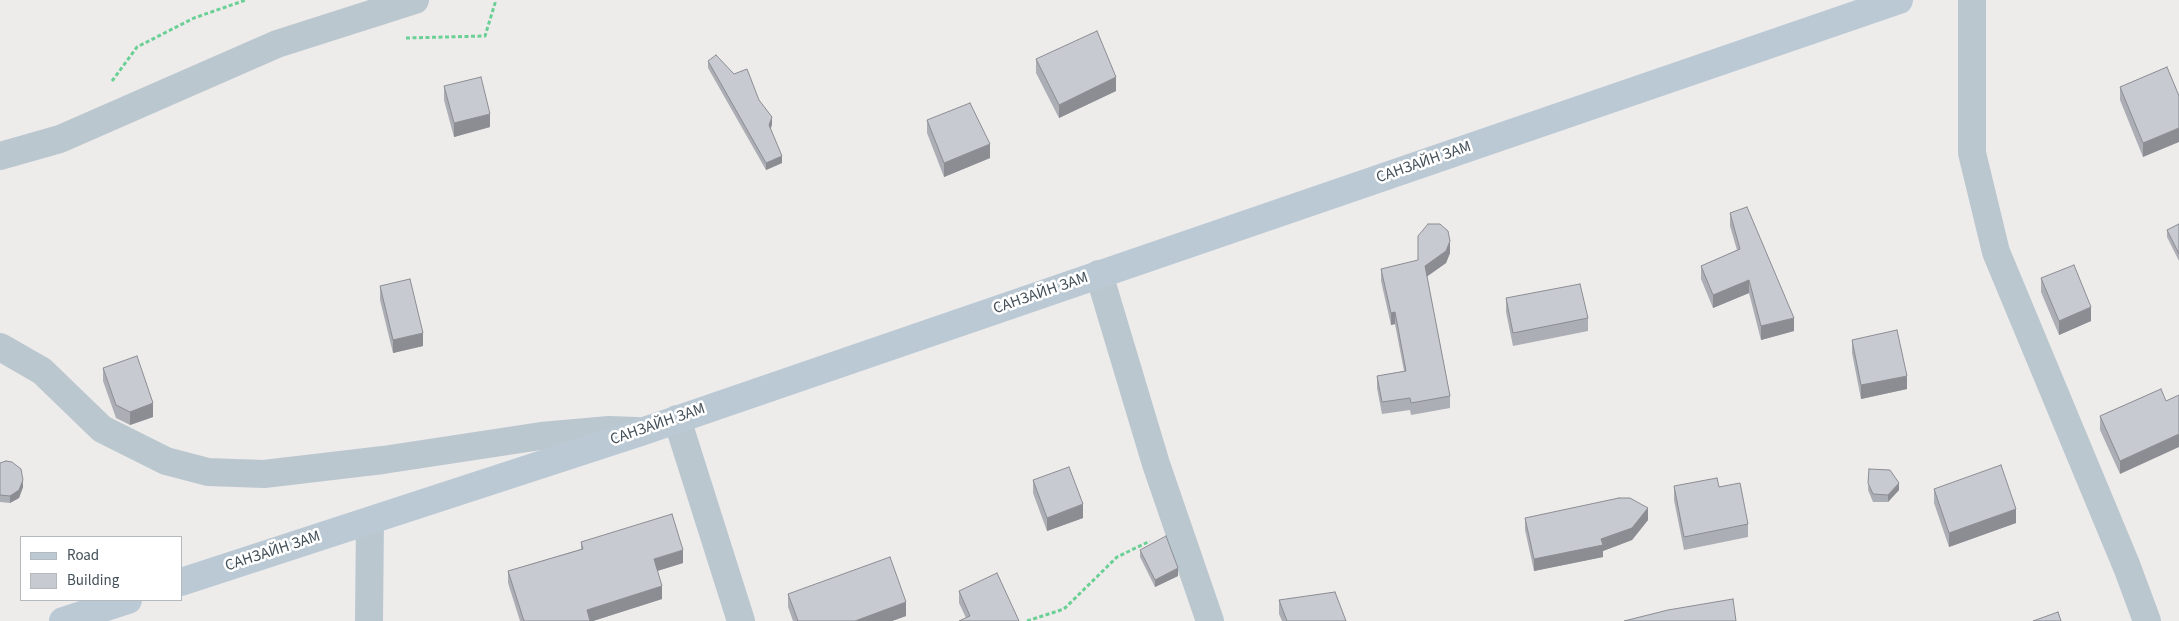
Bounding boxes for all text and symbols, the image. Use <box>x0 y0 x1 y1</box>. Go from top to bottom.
street label: САНЗАЙН ЗАМ <box>1374 138 1474 188</box>
street label: САНЗАЙН ЗАМ <box>991 269 1091 319</box>
street label: САНЗАЙН ЗАМ <box>608 400 708 450</box>
street label: САНЗАЙН ЗАМ <box>223 528 323 576</box>
legend <box>20 536 182 601</box>
text: Road <box>67 545 99 566</box>
text: Building <box>67 570 119 591</box>

